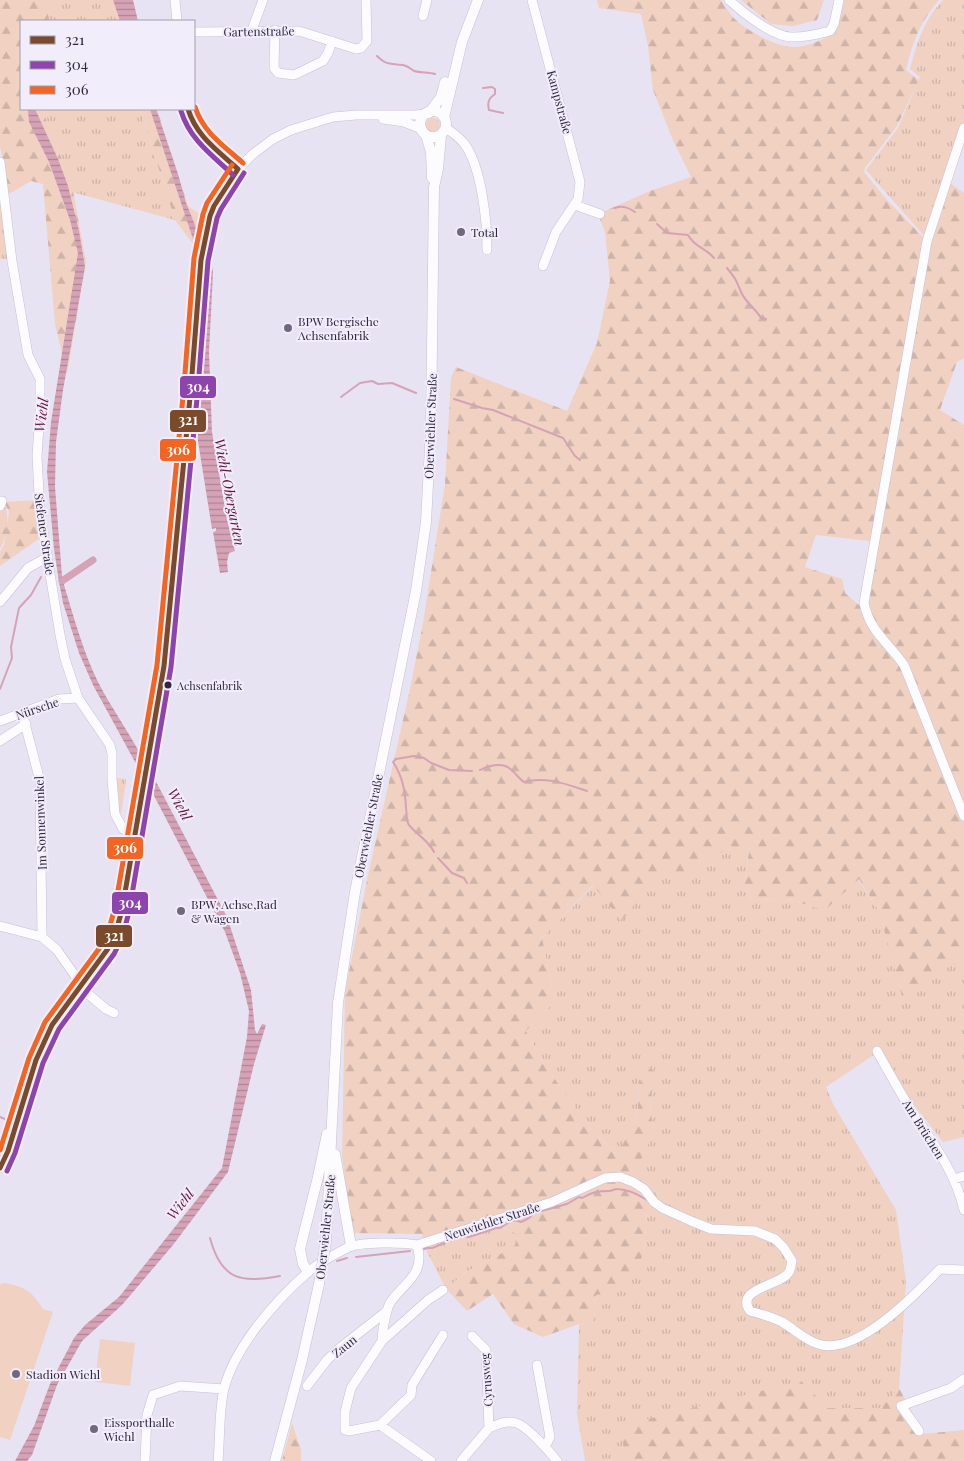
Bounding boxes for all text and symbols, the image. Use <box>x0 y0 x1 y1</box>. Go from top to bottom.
legend <box>20 20 195 110</box>
street label: Gartenstraße <box>223 22 295 40</box>
text: 321 <box>65 29 85 49</box>
text: 304 <box>65 54 88 74</box>
street label: Kampstraße <box>544 68 576 136</box>
text: 306 <box>65 79 89 99</box>
place label: Total <box>471 224 499 240</box>
marker: Total <box>455 226 467 238</box>
place label: BPW Bergische Achsenfabrik <box>297 313 379 343</box>
marker: BPW Bergische Achsenfabrik <box>282 322 294 334</box>
street label: Oberwiehler Straße <box>420 373 440 479</box>
line badge: 304 <box>179 375 217 399</box>
text: 304 <box>186 377 210 396</box>
water label: Wiehl <box>29 396 53 433</box>
line badge: 321 <box>169 409 207 433</box>
text: 321 <box>178 410 198 429</box>
water label: Wiehl-Obergarten <box>210 437 250 547</box>
line badge: 306 <box>159 438 197 462</box>
text: 306 <box>166 440 190 459</box>
street label: Siefener Straße <box>31 492 59 576</box>
place label: Achsenfabrik <box>176 678 242 693</box>
marker: Achsenfabrik <box>163 680 173 690</box>
street label: Nürsche <box>13 693 61 723</box>
street label: Oberwiehler Straße <box>350 773 386 879</box>
street label: Im Sonnenwinkel <box>30 775 50 870</box>
water label: Wiehl <box>163 784 197 825</box>
line badge: 306 <box>106 836 144 860</box>
text: 306 <box>113 838 137 857</box>
line badge: 304 <box>111 891 149 915</box>
text: 304 <box>118 893 142 912</box>
place label: BPW, Achse,Rad & Wagen <box>191 896 277 926</box>
marker: BPW, Achse,Rad & Wagen <box>175 905 187 917</box>
line badge: 321 <box>95 924 133 948</box>
text: 321 <box>104 926 124 945</box>
street label: Am Brüchen <box>899 1095 949 1162</box>
street label: Oberwiehler Straße <box>312 1174 338 1280</box>
water label: Wiehl <box>162 1184 199 1223</box>
street label: Neuwiehler Straße <box>442 1198 542 1244</box>
street label: Zaun <box>328 1331 360 1361</box>
street label: Cyrusweg <box>476 1352 496 1407</box>
place label: Stadion Wiehl <box>26 1366 101 1382</box>
marker: Stadion Wiehl <box>10 1368 22 1380</box>
place label: Eissporthalle Wiehl <box>103 1414 175 1444</box>
marker: Eissporthalle Wiehl <box>88 1423 100 1435</box>

